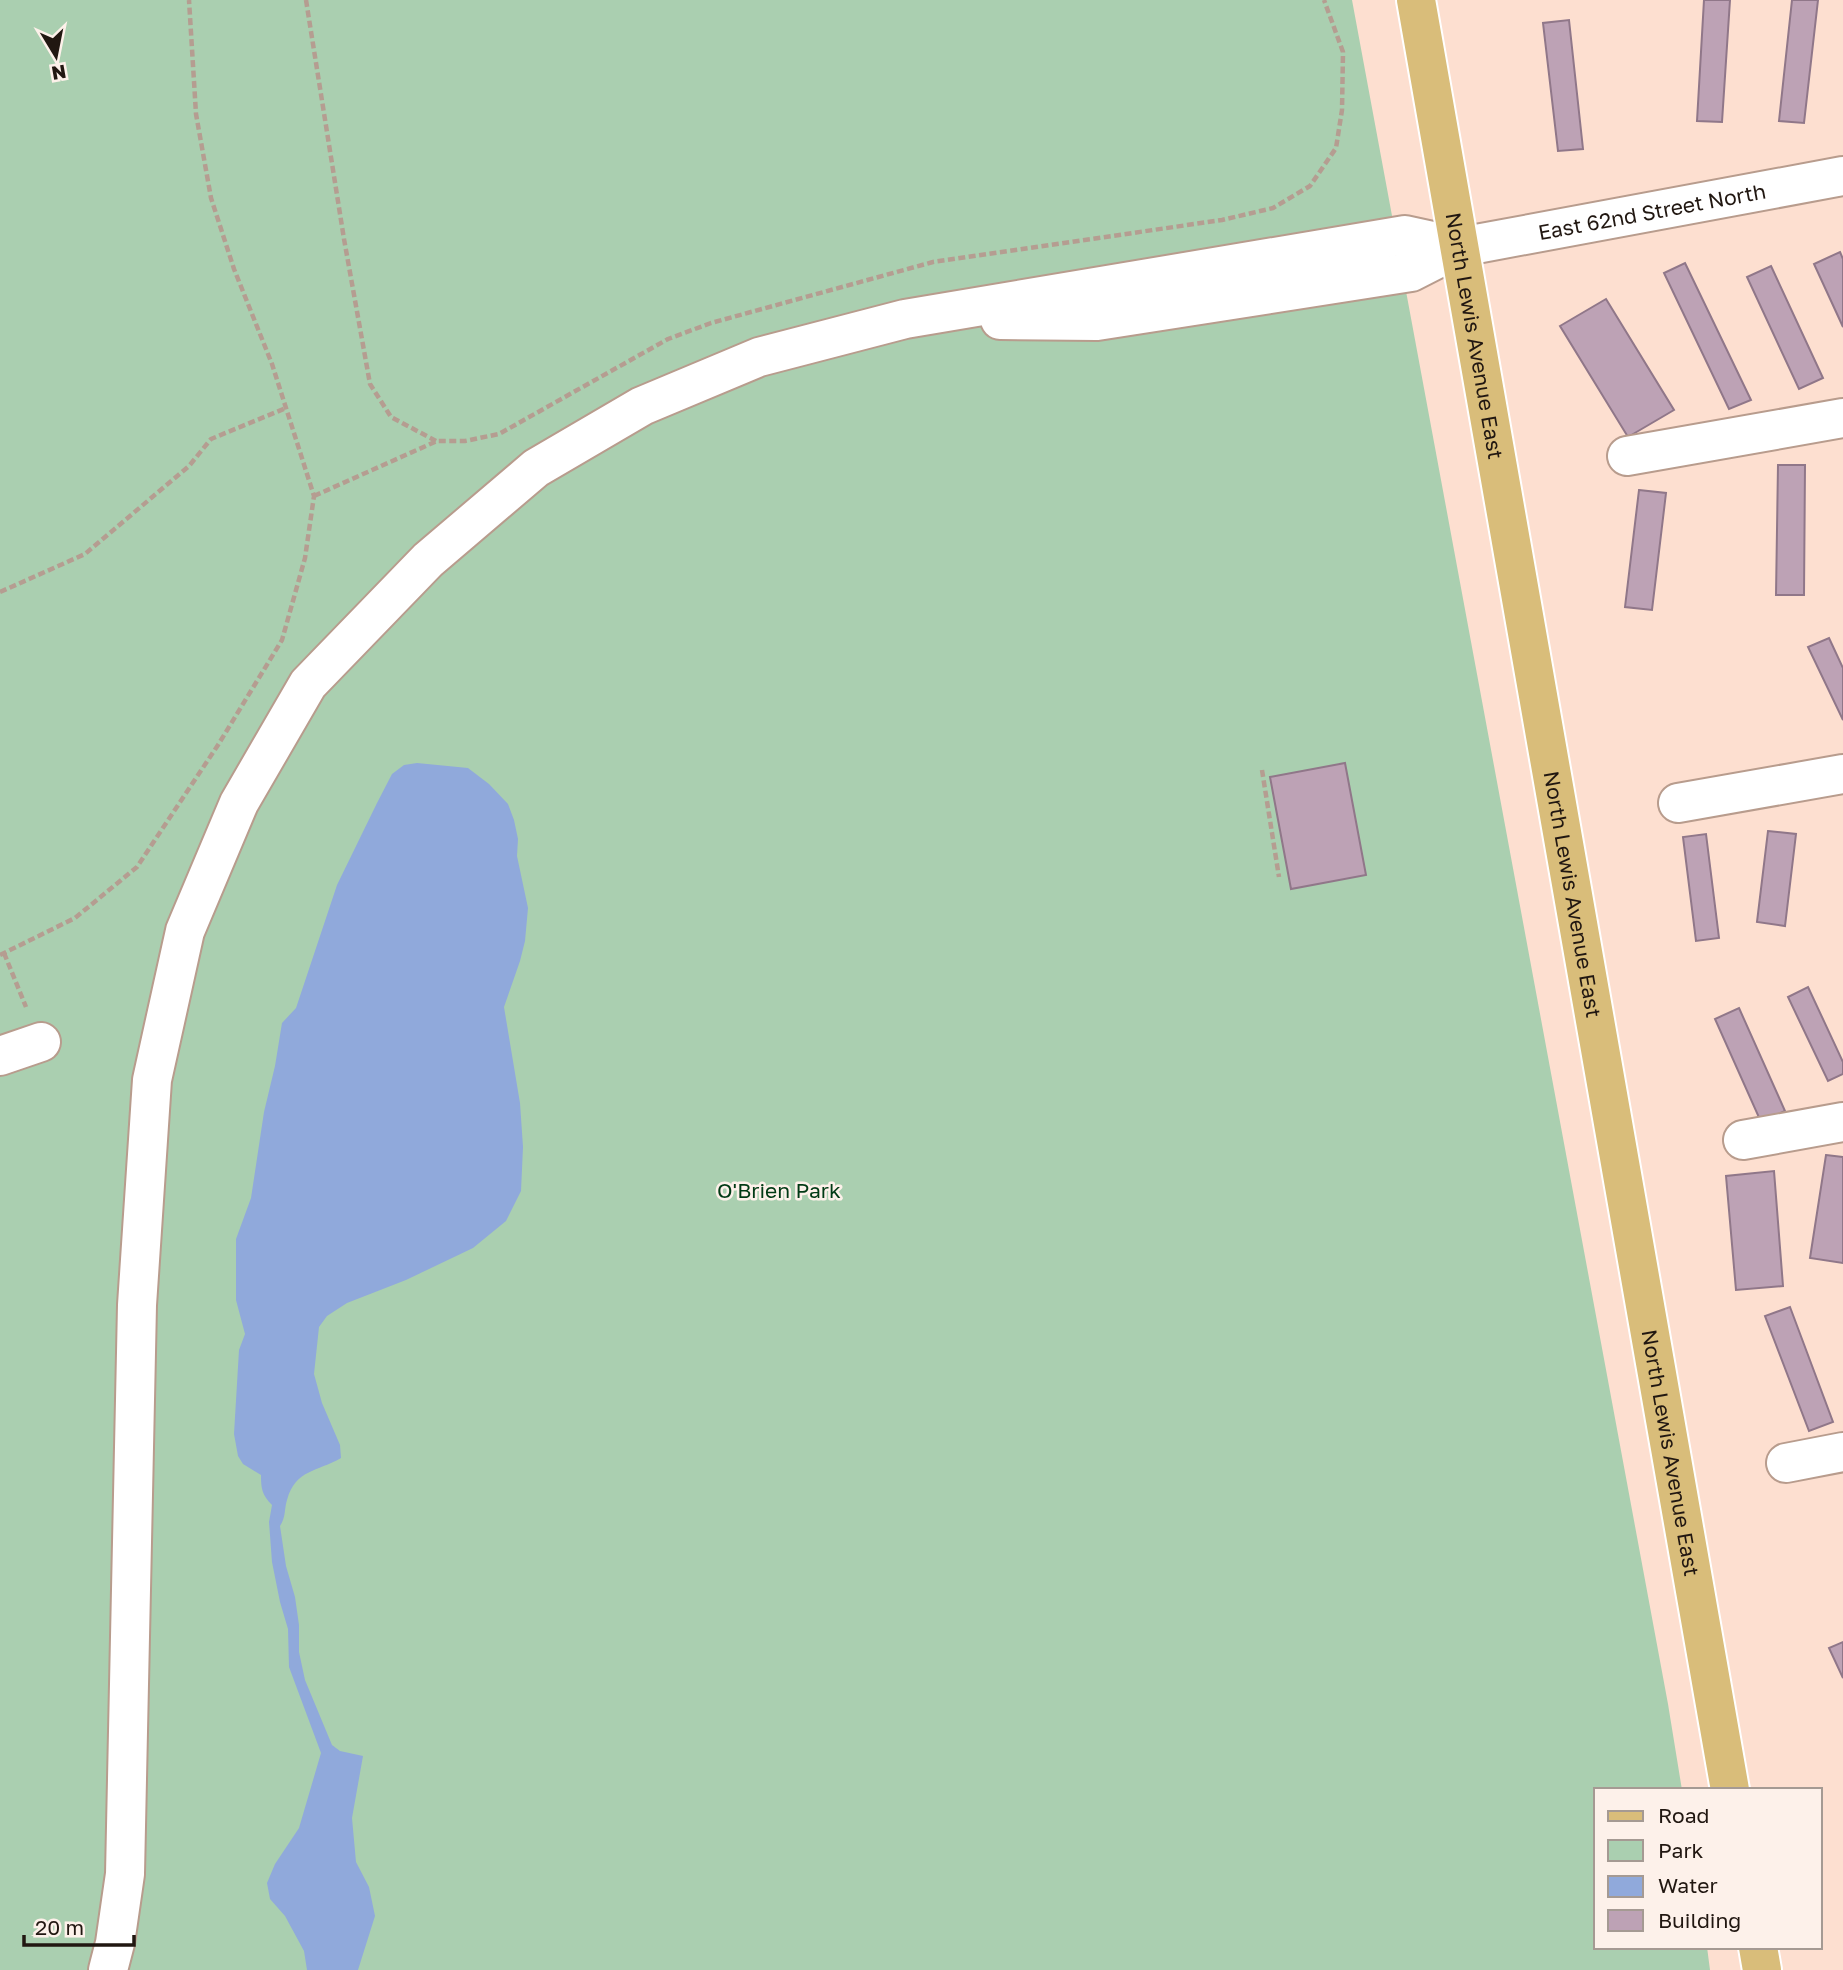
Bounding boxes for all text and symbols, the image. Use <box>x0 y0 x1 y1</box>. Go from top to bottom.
north arrow <box>21 21 91 91</box>
text: N <box>50 61 68 86</box>
street label: East 62nd Street North <box>1536 178 1768 245</box>
street label: North Lewis Avenue East <box>1441 210 1509 461</box>
street label: North Lewis Avenue East <box>1538 769 1607 1020</box>
park label: O'Brien Park <box>717 1177 841 1203</box>
street label: North Lewis Avenue East <box>1636 1327 1705 1578</box>
legend <box>1594 1788 1822 1949</box>
text: Road <box>1658 1802 1709 1828</box>
text: Park <box>1658 1837 1704 1863</box>
text: Water <box>1658 1872 1718 1898</box>
scale bar <box>24 1904 135 1948</box>
text: Building <box>1658 1907 1741 1933</box>
text: 20 m <box>35 1914 84 1940</box>

